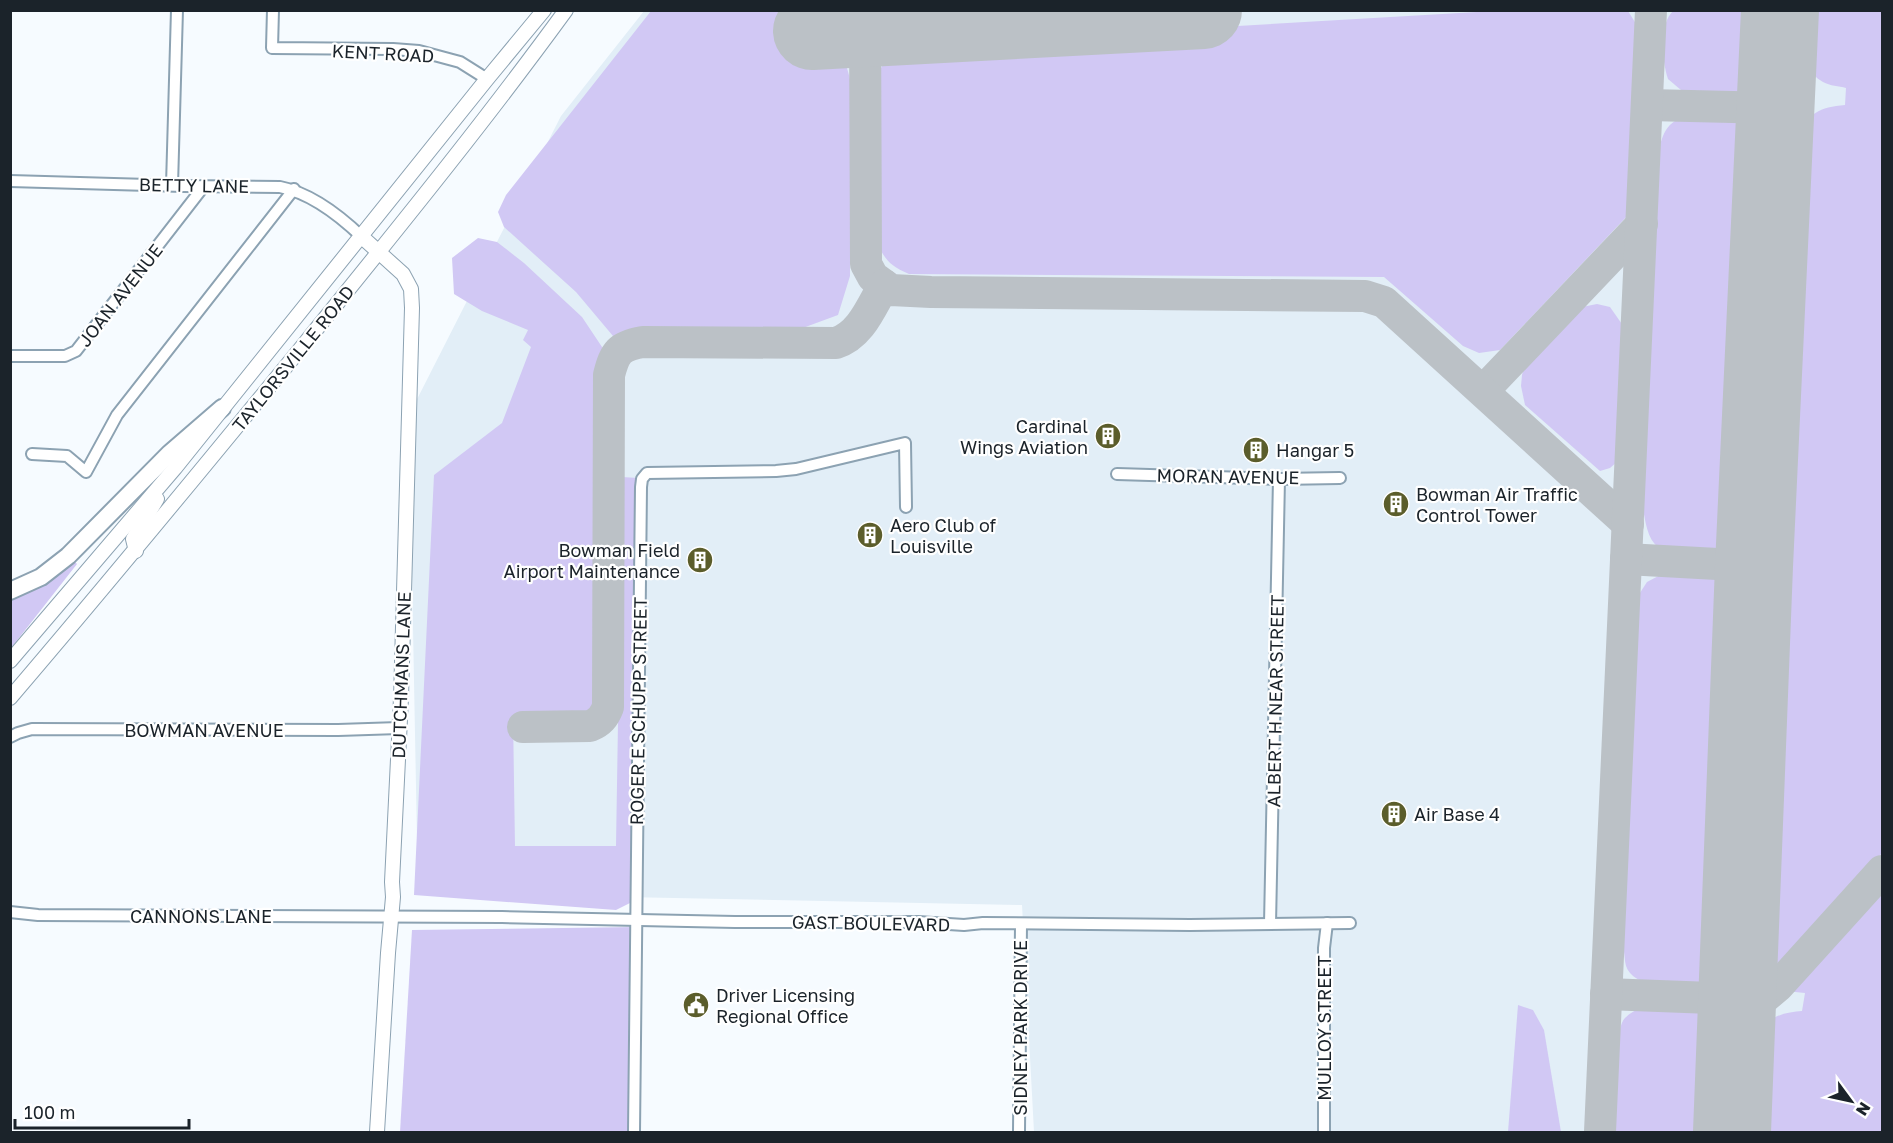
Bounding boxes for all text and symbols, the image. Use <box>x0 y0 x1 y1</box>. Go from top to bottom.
street label: KENT ROAD <box>331 39 435 67</box>
street label: BETTY LANE <box>139 173 249 197</box>
street label: JOAN AVENUE <box>73 239 167 351</box>
street label: TAYLORSVILLE ROAD <box>227 281 359 435</box>
place label: Cardinal Wings Aviation <box>960 415 1088 458</box>
building icon: Cardinal Wings Aviation <box>1093 421 1123 451</box>
building icon: Hangar 5 <box>1241 435 1271 465</box>
place label: Hangar 5 <box>1276 439 1354 461</box>
street label: MORAN AVENUE <box>1157 464 1299 488</box>
place label: Bowman Air Traffic Control Tower <box>1416 483 1578 526</box>
building icon: Bowman Air Traffic Control Tower <box>1381 489 1411 519</box>
place label: Aero Club of Louisville <box>890 514 997 557</box>
building icon: Aero Club of Louisville <box>855 520 885 550</box>
place label: Bowman Field Airport Maintenance <box>504 539 680 582</box>
building icon: Bowman Field Airport Maintenance <box>685 545 715 575</box>
street label: DUTCHMANS LANE <box>387 591 415 759</box>
street label: ALBERT H NEAR STREET <box>1262 594 1288 808</box>
street label: ROGER E SCHUPP STREET <box>625 597 651 825</box>
street label: BOWMAN AVENUE <box>124 719 284 741</box>
building icon: Air Base 4 <box>1379 799 1409 829</box>
place label: Air Base 4 <box>1414 803 1500 825</box>
street label: CANNONS LANE <box>130 905 272 927</box>
street label: GAST BOULEVARD <box>792 911 950 935</box>
street label: SIDNEY PARK DRIVE <box>1009 940 1031 1116</box>
street label: MULLOY STREET <box>1313 955 1335 1101</box>
place label: Driver Licensing Regional Office <box>716 984 855 1027</box>
public building icon: Driver Licensing Regional Office <box>681 990 711 1020</box>
north arrow <box>1821 1071 1881 1131</box>
scale bar <box>15 1092 189 1130</box>
text: N <box>1852 1099 1875 1120</box>
text: 100 m <box>24 1101 75 1123</box>

